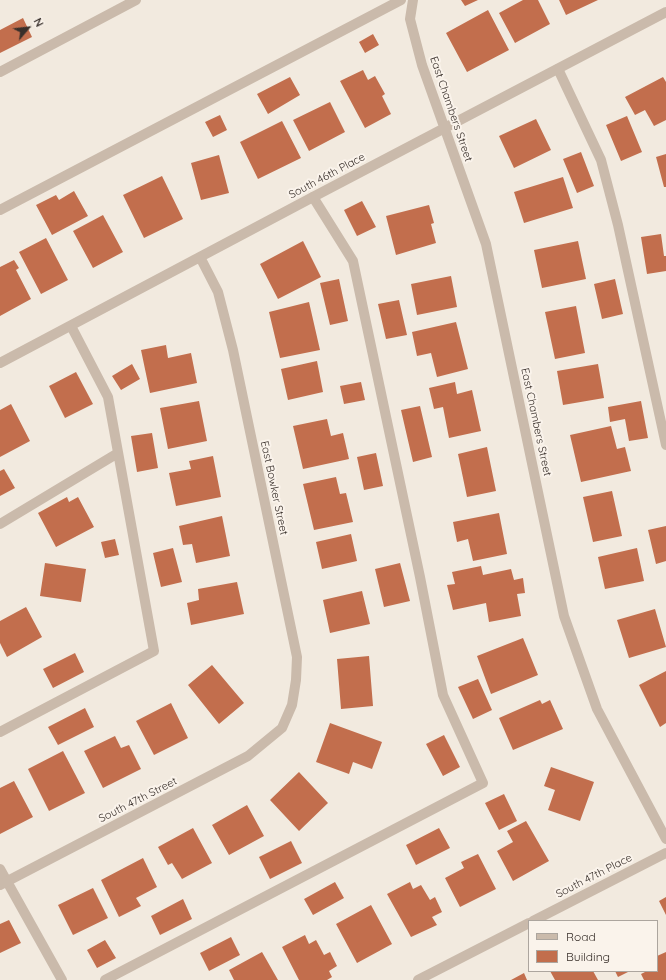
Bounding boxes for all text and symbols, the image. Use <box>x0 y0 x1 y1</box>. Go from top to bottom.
north arrow <box>8 8 48 48</box>
text: N <box>31 16 47 29</box>
street label: East Chambers Street <box>427 55 475 163</box>
street label: South 46th Place <box>287 150 367 202</box>
street label: East Chambers Street <box>518 367 554 477</box>
street label: East Bowker Street <box>258 440 290 536</box>
street label: South 47th Street <box>97 775 179 825</box>
street label: South 47th Place <box>554 851 634 901</box>
legend <box>528 920 658 972</box>
text: Road <box>566 929 596 944</box>
text: Building <box>566 949 610 964</box>

